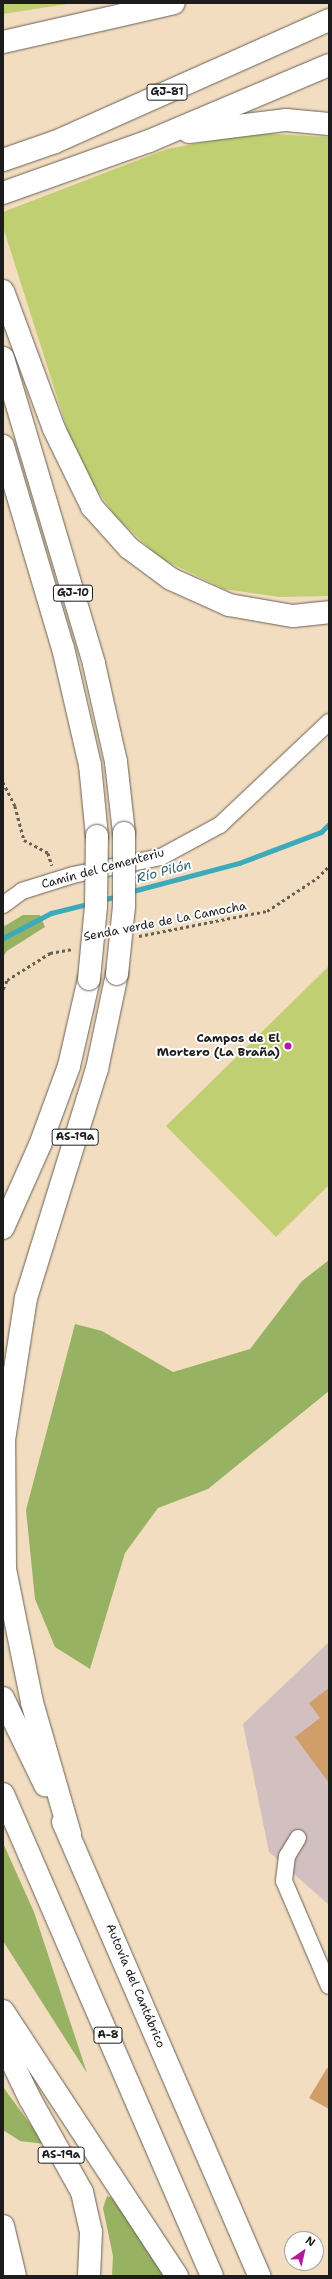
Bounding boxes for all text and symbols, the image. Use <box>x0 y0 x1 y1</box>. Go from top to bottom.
road number: GJ-81 <box>146 83 188 101</box>
road number: GJ-10 <box>52 584 94 602</box>
street label: Camín del Cementeriu <box>40 846 166 892</box>
water label: Río Pilón <box>135 857 193 887</box>
street label: Senda verde de La Camocha <box>82 899 248 945</box>
place label: Campos de El Mortero (La Braña) <box>157 1032 280 1060</box>
marker: Campos de El Mortero (La Braña) <box>283 1041 293 1051</box>
road number: AS-19a <box>51 1128 99 1146</box>
street label: Autovía del Cantábrico <box>102 1922 168 2050</box>
road number: A-8 <box>93 2026 123 2044</box>
road number: AS-19a <box>37 2146 85 2164</box>
north arrow <box>284 2231 324 2271</box>
text: N <box>303 2233 318 2250</box>

